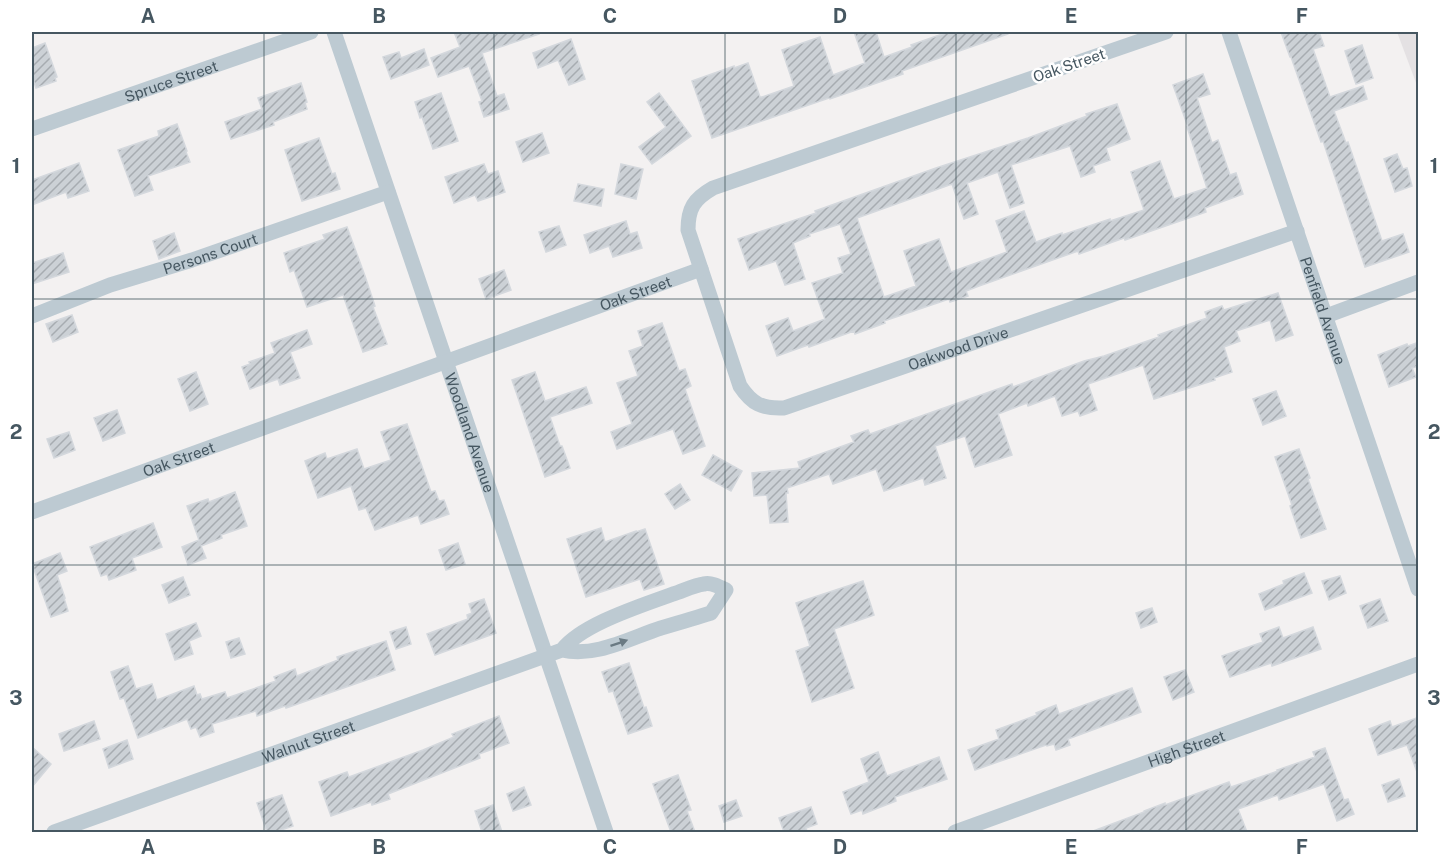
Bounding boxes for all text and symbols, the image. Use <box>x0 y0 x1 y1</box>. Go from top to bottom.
text: A <box>141 4 155 28</box>
text: B <box>372 4 386 28</box>
text: C <box>603 4 617 28</box>
text: D <box>833 4 847 28</box>
text: E <box>1065 4 1077 28</box>
text: F <box>1296 4 1308 28</box>
street label: Oak Street <box>1031 45 1107 85</box>
street label: Spruce Street <box>122 57 220 105</box>
text: 1 <box>12 154 20 178</box>
text: 1 <box>1430 154 1438 178</box>
street label: Persons Court <box>161 229 260 277</box>
street label: Penfield Avenue <box>1297 254 1350 367</box>
street label: Oak Street <box>597 272 674 314</box>
street label: Oakwood Drive <box>906 323 1010 373</box>
street label: Woodland Avenue <box>442 370 498 495</box>
text: 2 <box>10 420 22 444</box>
text: 2 <box>1428 420 1440 444</box>
street label: Oak Street <box>140 438 217 480</box>
one-way arrow <box>610 638 628 647</box>
text: 3 <box>9 686 23 710</box>
text: 3 <box>1427 686 1441 710</box>
street label: Walnut Street <box>260 716 357 765</box>
street label: High Street <box>1145 726 1227 770</box>
text: A <box>141 835 155 859</box>
text: B <box>372 835 386 859</box>
text: C <box>603 835 617 859</box>
text: D <box>833 835 847 859</box>
text: E <box>1065 835 1077 859</box>
text: F <box>1296 835 1308 859</box>

